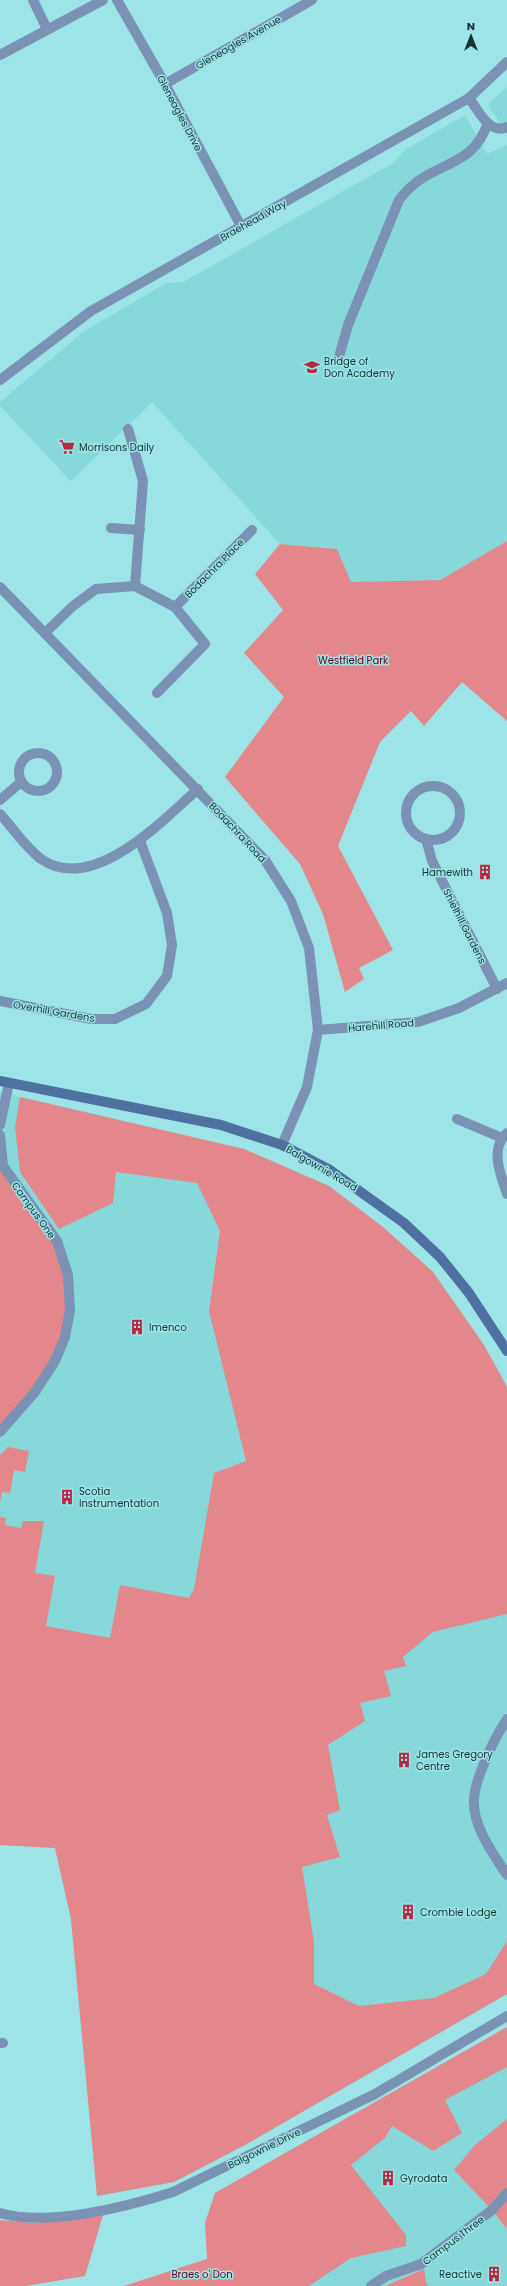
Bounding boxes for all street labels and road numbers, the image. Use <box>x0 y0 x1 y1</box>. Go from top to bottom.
street label: Gleneagles Avenue <box>193 12 284 73</box>
street label: Gleneagles Drive <box>153 73 206 154</box>
street label: Braehead Way <box>217 196 289 245</box>
street label: Bodachra Place <box>181 535 248 602</box>
street label: Bodachra Road <box>206 799 270 866</box>
street label: Shielhill Gardens <box>439 886 490 966</box>
street label: Overhill Gardens <box>12 997 96 1026</box>
street label: Harehill Road <box>347 1015 415 1036</box>
street label: Balgownie Road <box>283 1142 360 1195</box>
street label: Campus One <box>8 1179 59 1242</box>
street label: Balgownie Drive <box>225 2124 303 2173</box>
street label: Campus Three <box>419 2212 487 2269</box>

